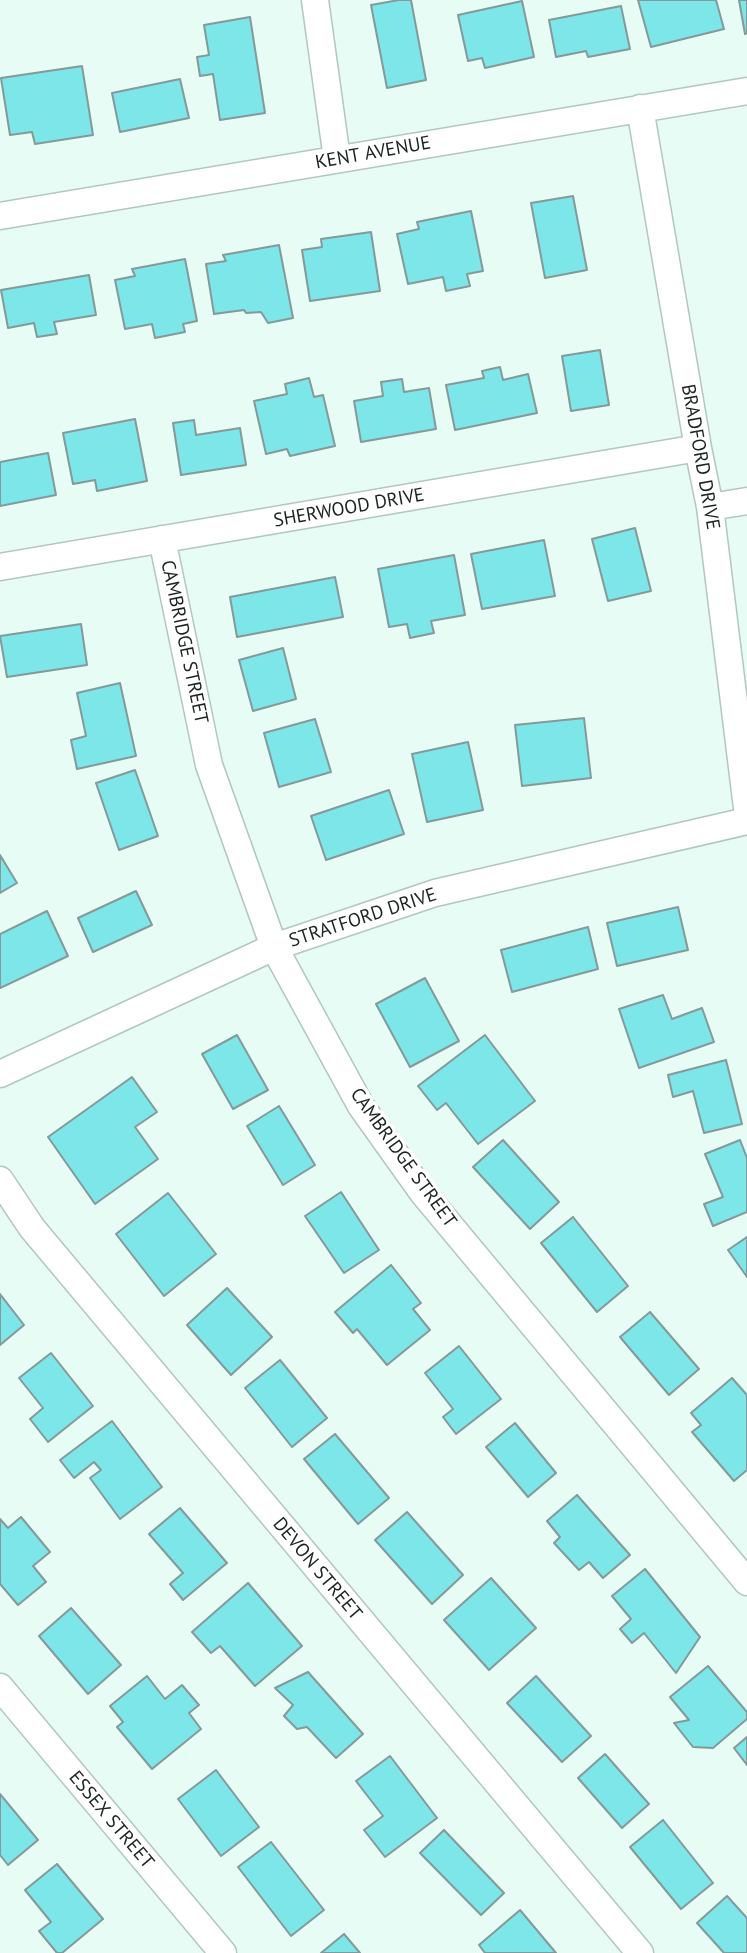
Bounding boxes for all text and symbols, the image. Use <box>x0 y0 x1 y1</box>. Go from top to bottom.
street label: KENT AVENUE <box>314 132 432 174</box>
street label: BRADFORD DRIVE <box>676 382 724 532</box>
street label: SHERWOOD DRIVE <box>272 484 426 532</box>
street label: CAMBRIDGE STREET <box>156 558 212 726</box>
street label: STRATFORD DRIVE <box>286 883 440 953</box>
street label: CAMBRIDGE STREET <box>345 1084 461 1232</box>
street label: DEVON STREET <box>268 1513 366 1625</box>
street label: ESSEX STREET <box>64 1767 158 1873</box>

